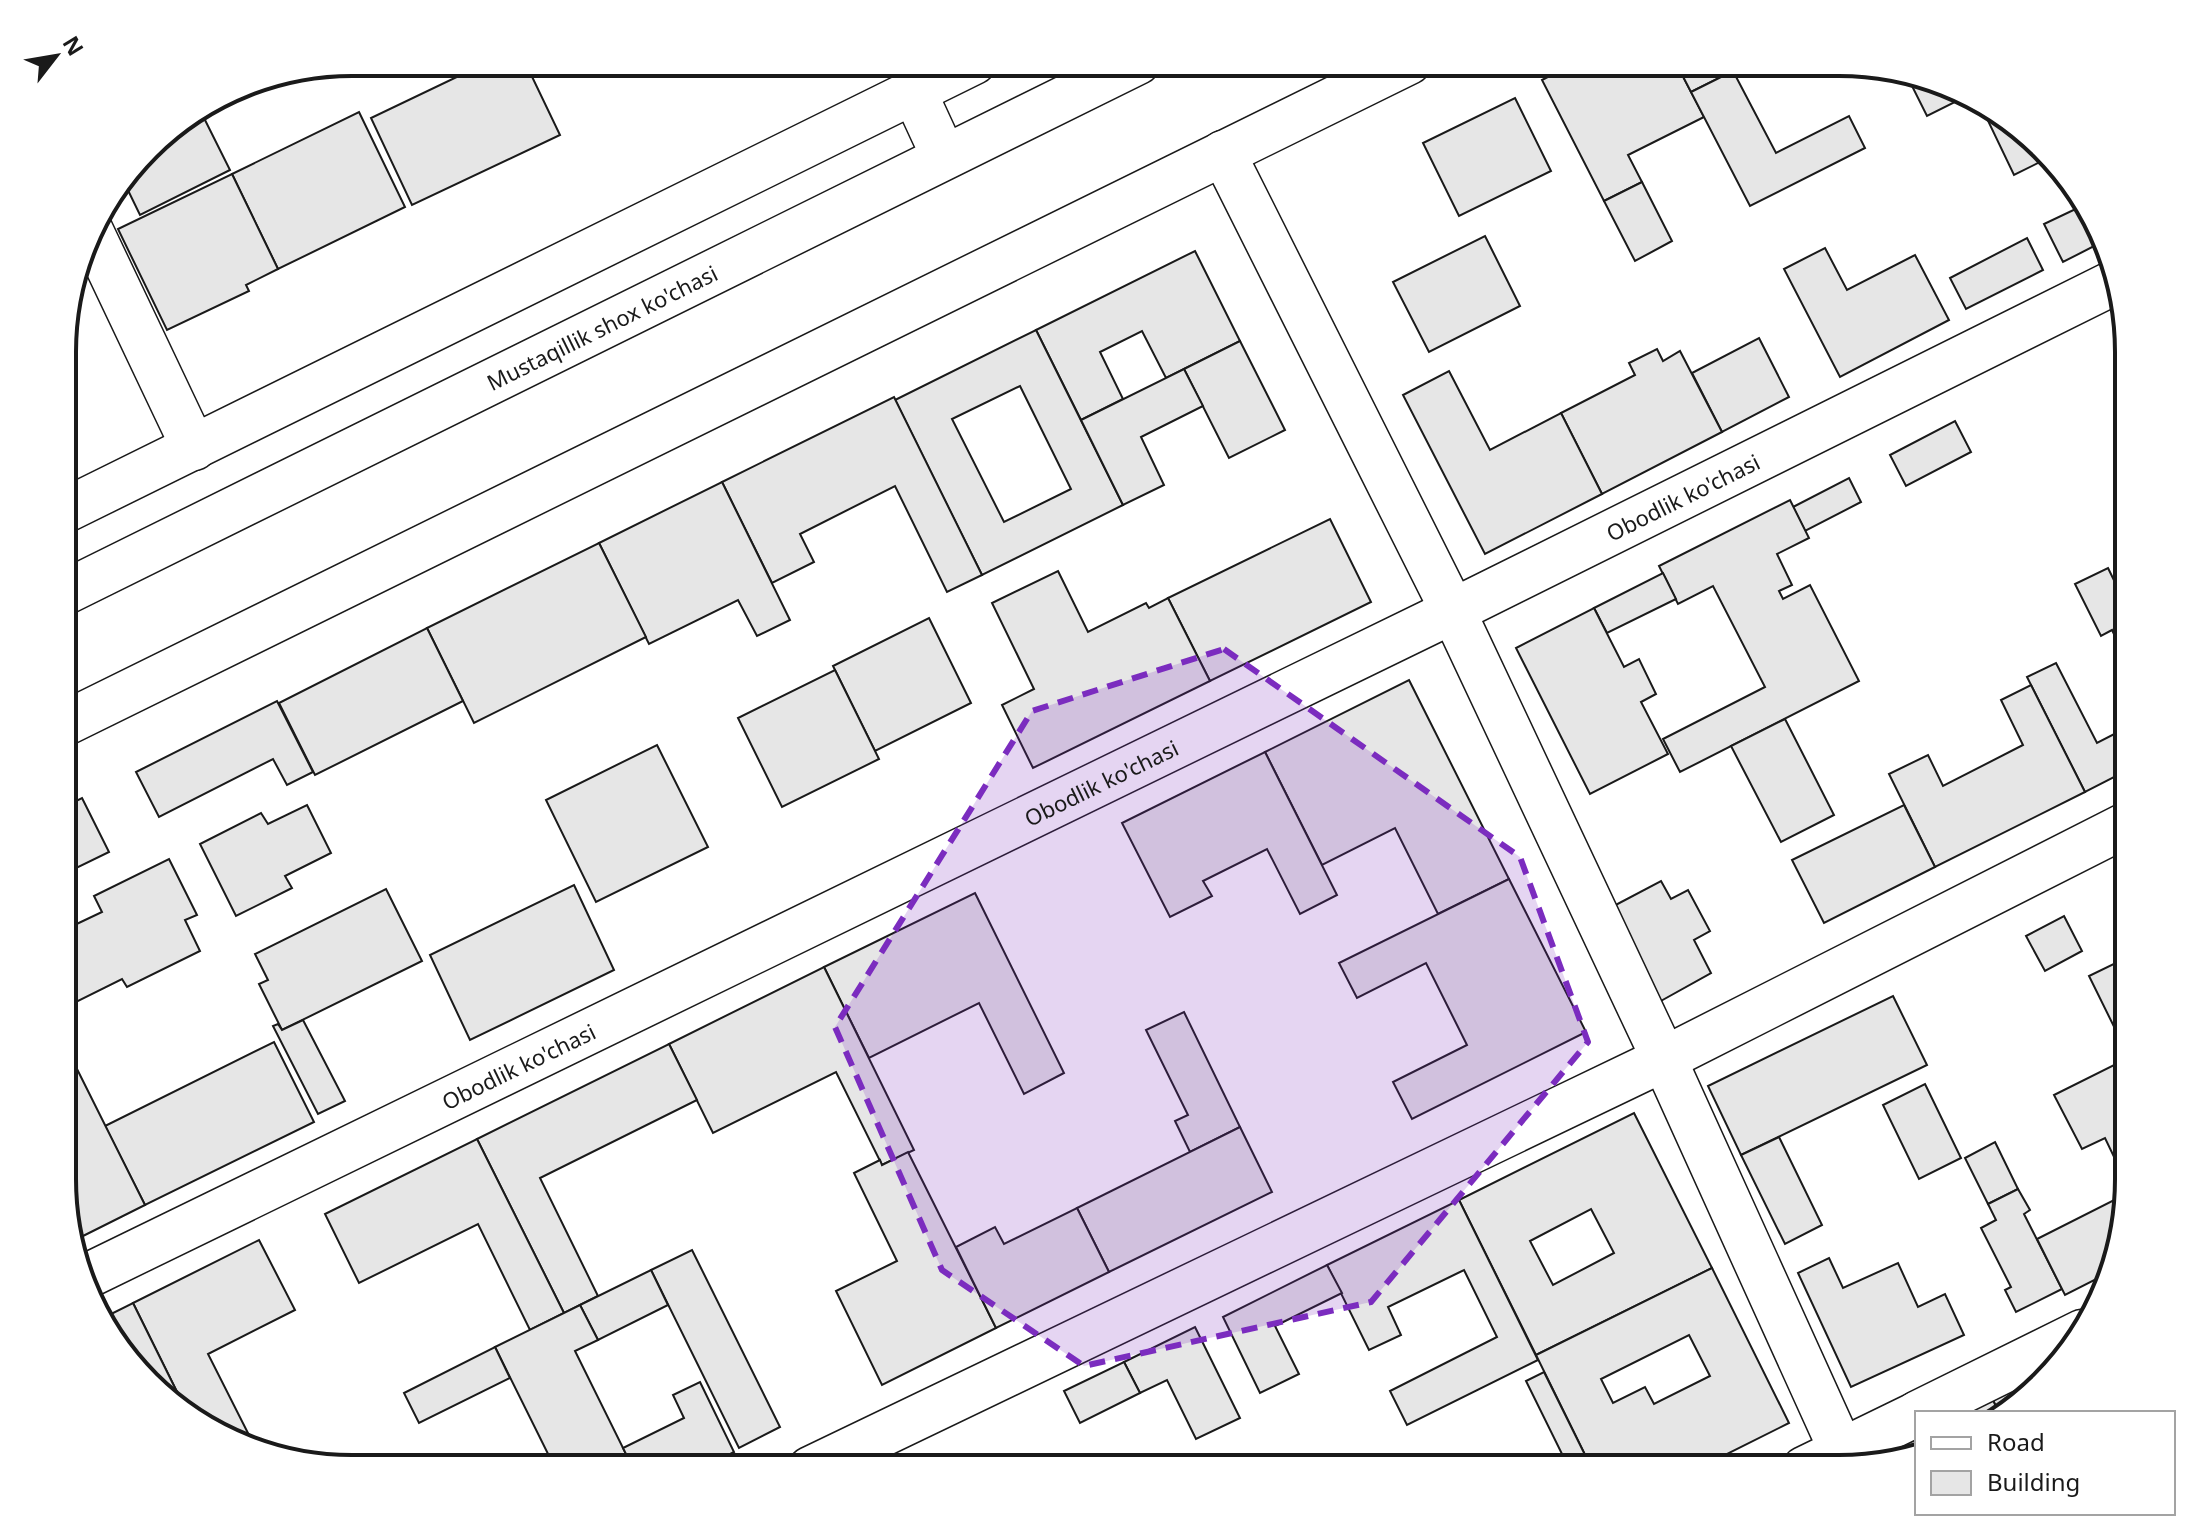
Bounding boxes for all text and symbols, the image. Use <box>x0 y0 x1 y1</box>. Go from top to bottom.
north arrow <box>16 16 96 96</box>
text: N <box>57 30 91 61</box>
street label: Mustaqillik shox ko'chasi <box>481 257 722 397</box>
street label: Obodlik ko'chasi <box>1601 446 1764 548</box>
street label: Obodlik ko'chasi <box>1019 732 1183 833</box>
street label: Obodlik ko'chasi <box>436 1016 600 1116</box>
legend <box>1915 1411 2175 1515</box>
text: Road <box>1987 1425 2045 1458</box>
text: Building <box>1987 1465 2080 1498</box>

